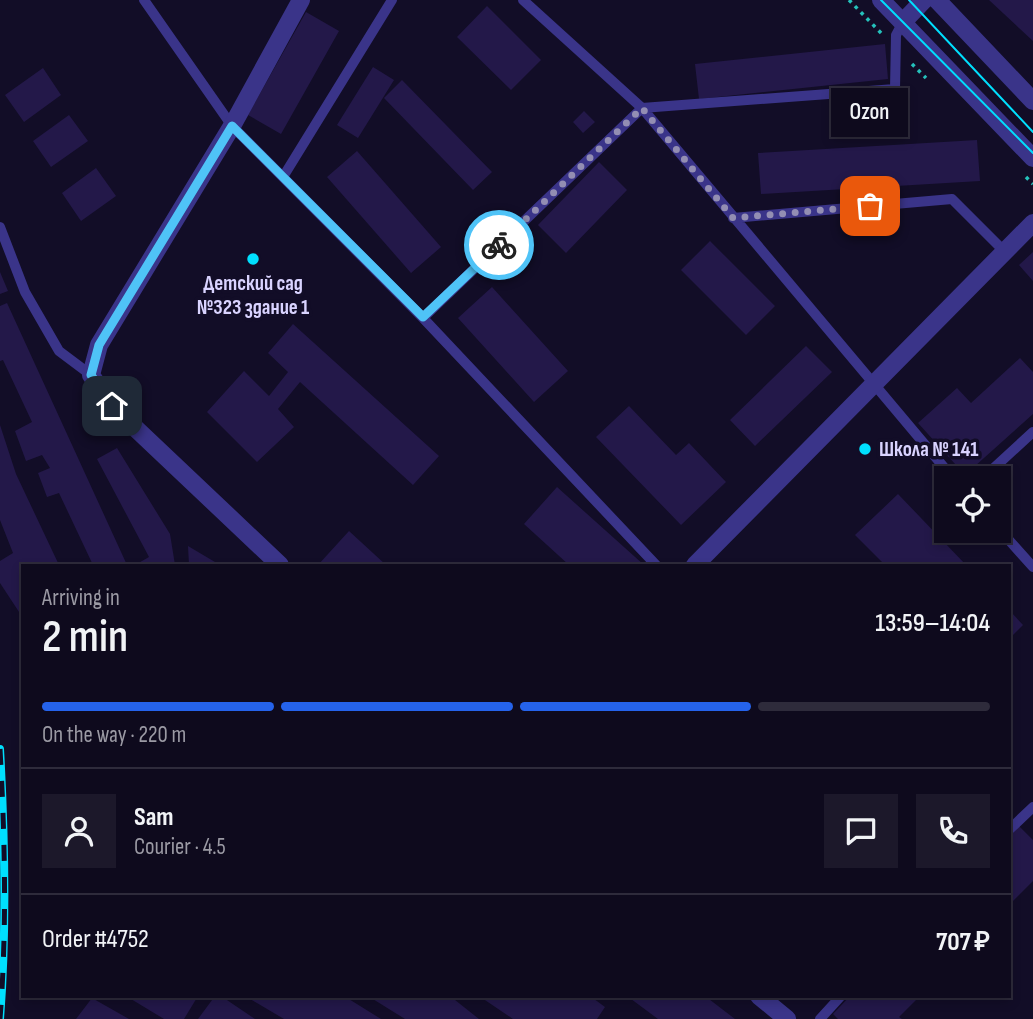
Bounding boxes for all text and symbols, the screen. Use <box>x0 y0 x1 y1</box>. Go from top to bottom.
callout: Ozon <box>832 87 908 136</box>
text: Ozon <box>850 98 889 126</box>
pin <box>840 176 900 236</box>
icon: bag <box>851 187 889 225</box>
courier <box>464 210 534 280</box>
icon: bike <box>480 226 518 264</box>
marker: Детский сад №323 здание 1 <box>245 251 261 267</box>
place label: Детский сад №323 здание 1 <box>197 271 309 320</box>
pin <box>82 376 142 436</box>
icon: home <box>93 387 131 425</box>
place label: Школа № 141 <box>879 437 978 462</box>
marker: Школа № 141 <box>857 441 873 457</box>
map controls <box>934 466 1011 543</box>
button: locate <box>934 466 1011 543</box>
text: Arriving in <box>42 584 120 612</box>
text: 13:59–14:04 <box>875 608 990 639</box>
text: 2 min <box>42 610 128 665</box>
text: On the way · 220 m <box>42 721 186 749</box>
button: person <box>42 794 116 868</box>
button: chat <box>824 794 898 868</box>
button: phone <box>916 794 990 868</box>
text: Sam <box>134 802 174 833</box>
text: Courier · 4.5 <box>134 833 226 861</box>
text: Order #4752 <box>42 924 149 955</box>
text: 707 ₽ <box>936 927 990 958</box>

